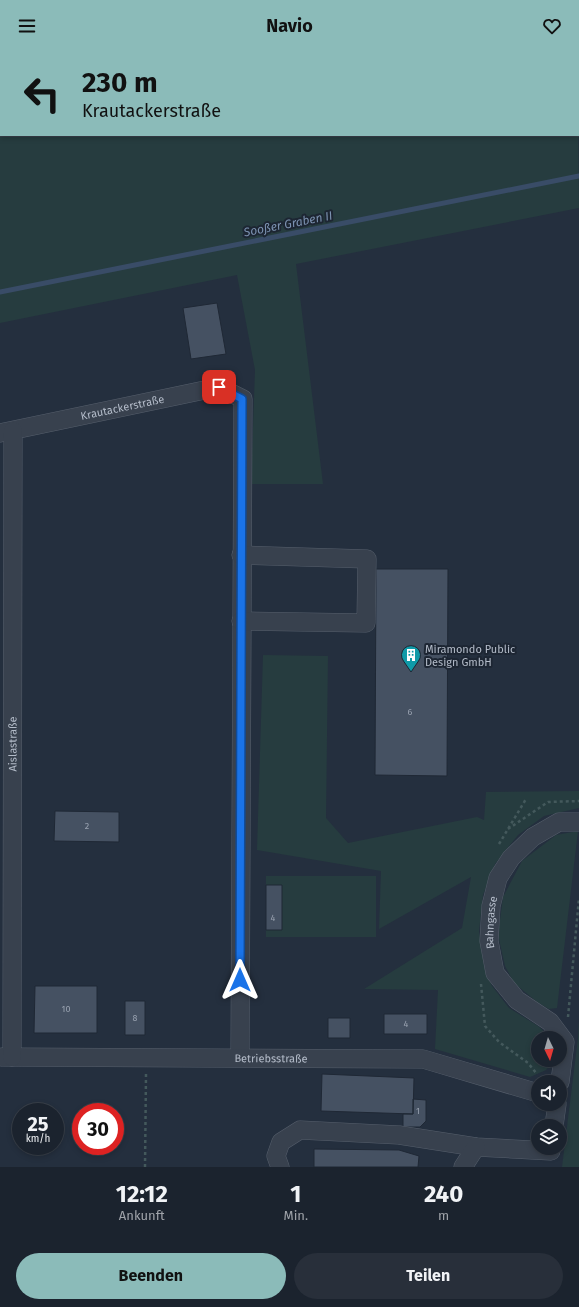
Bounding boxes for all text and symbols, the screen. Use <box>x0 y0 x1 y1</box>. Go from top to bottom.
icon: menu <box>16 15 38 37</box>
text: Navio <box>266 15 313 37</box>
icon: heart <box>541 15 563 37</box>
text: 230 m <box>82 66 158 99</box>
icon: left <box>16 68 68 120</box>
text: Krautackerstraße <box>82 100 221 122</box>
water label: Sooßer Graben II <box>241 208 334 240</box>
pin <box>202 370 236 404</box>
icon: arrive <box>208 376 230 398</box>
street label: Krautackerstraße <box>79 393 165 423</box>
place label: Miramondo Public Design GmbH <box>425 643 515 669</box>
building icon: Miramondo Public Design GmbH <box>400 644 422 672</box>
house number: 6 <box>408 707 413 717</box>
street label: Aislastraße <box>6 716 20 772</box>
house number: 2 <box>85 821 89 831</box>
street label: Bahngasse <box>483 895 500 950</box>
house number: 4 <box>271 913 276 923</box>
position arrow <box>219 959 261 1001</box>
house number: 10 <box>62 1004 70 1014</box>
house number: 8 <box>133 1013 138 1023</box>
house number: 4 <box>404 1019 409 1029</box>
north arrow <box>531 1031 567 1067</box>
map controls <box>531 1031 567 1155</box>
street label: Betriebsstraße <box>234 1052 308 1065</box>
button: sound <box>531 1075 567 1111</box>
speed limit sign: 30 <box>72 1103 124 1155</box>
house number: 1 <box>416 1106 420 1116</box>
text: 25 <box>27 1112 49 1136</box>
button: layers <box>531 1119 567 1155</box>
text: km/h <box>26 1133 50 1145</box>
text: 12:12 <box>116 1180 168 1208</box>
text: 1 <box>290 1180 301 1208</box>
text: 240 <box>424 1180 463 1208</box>
text: Ankunft <box>119 1208 165 1223</box>
text: Min. <box>284 1208 308 1223</box>
text: m <box>438 1208 449 1223</box>
button: Beenden <box>16 1253 286 1299</box>
button: Teilen <box>294 1253 563 1299</box>

